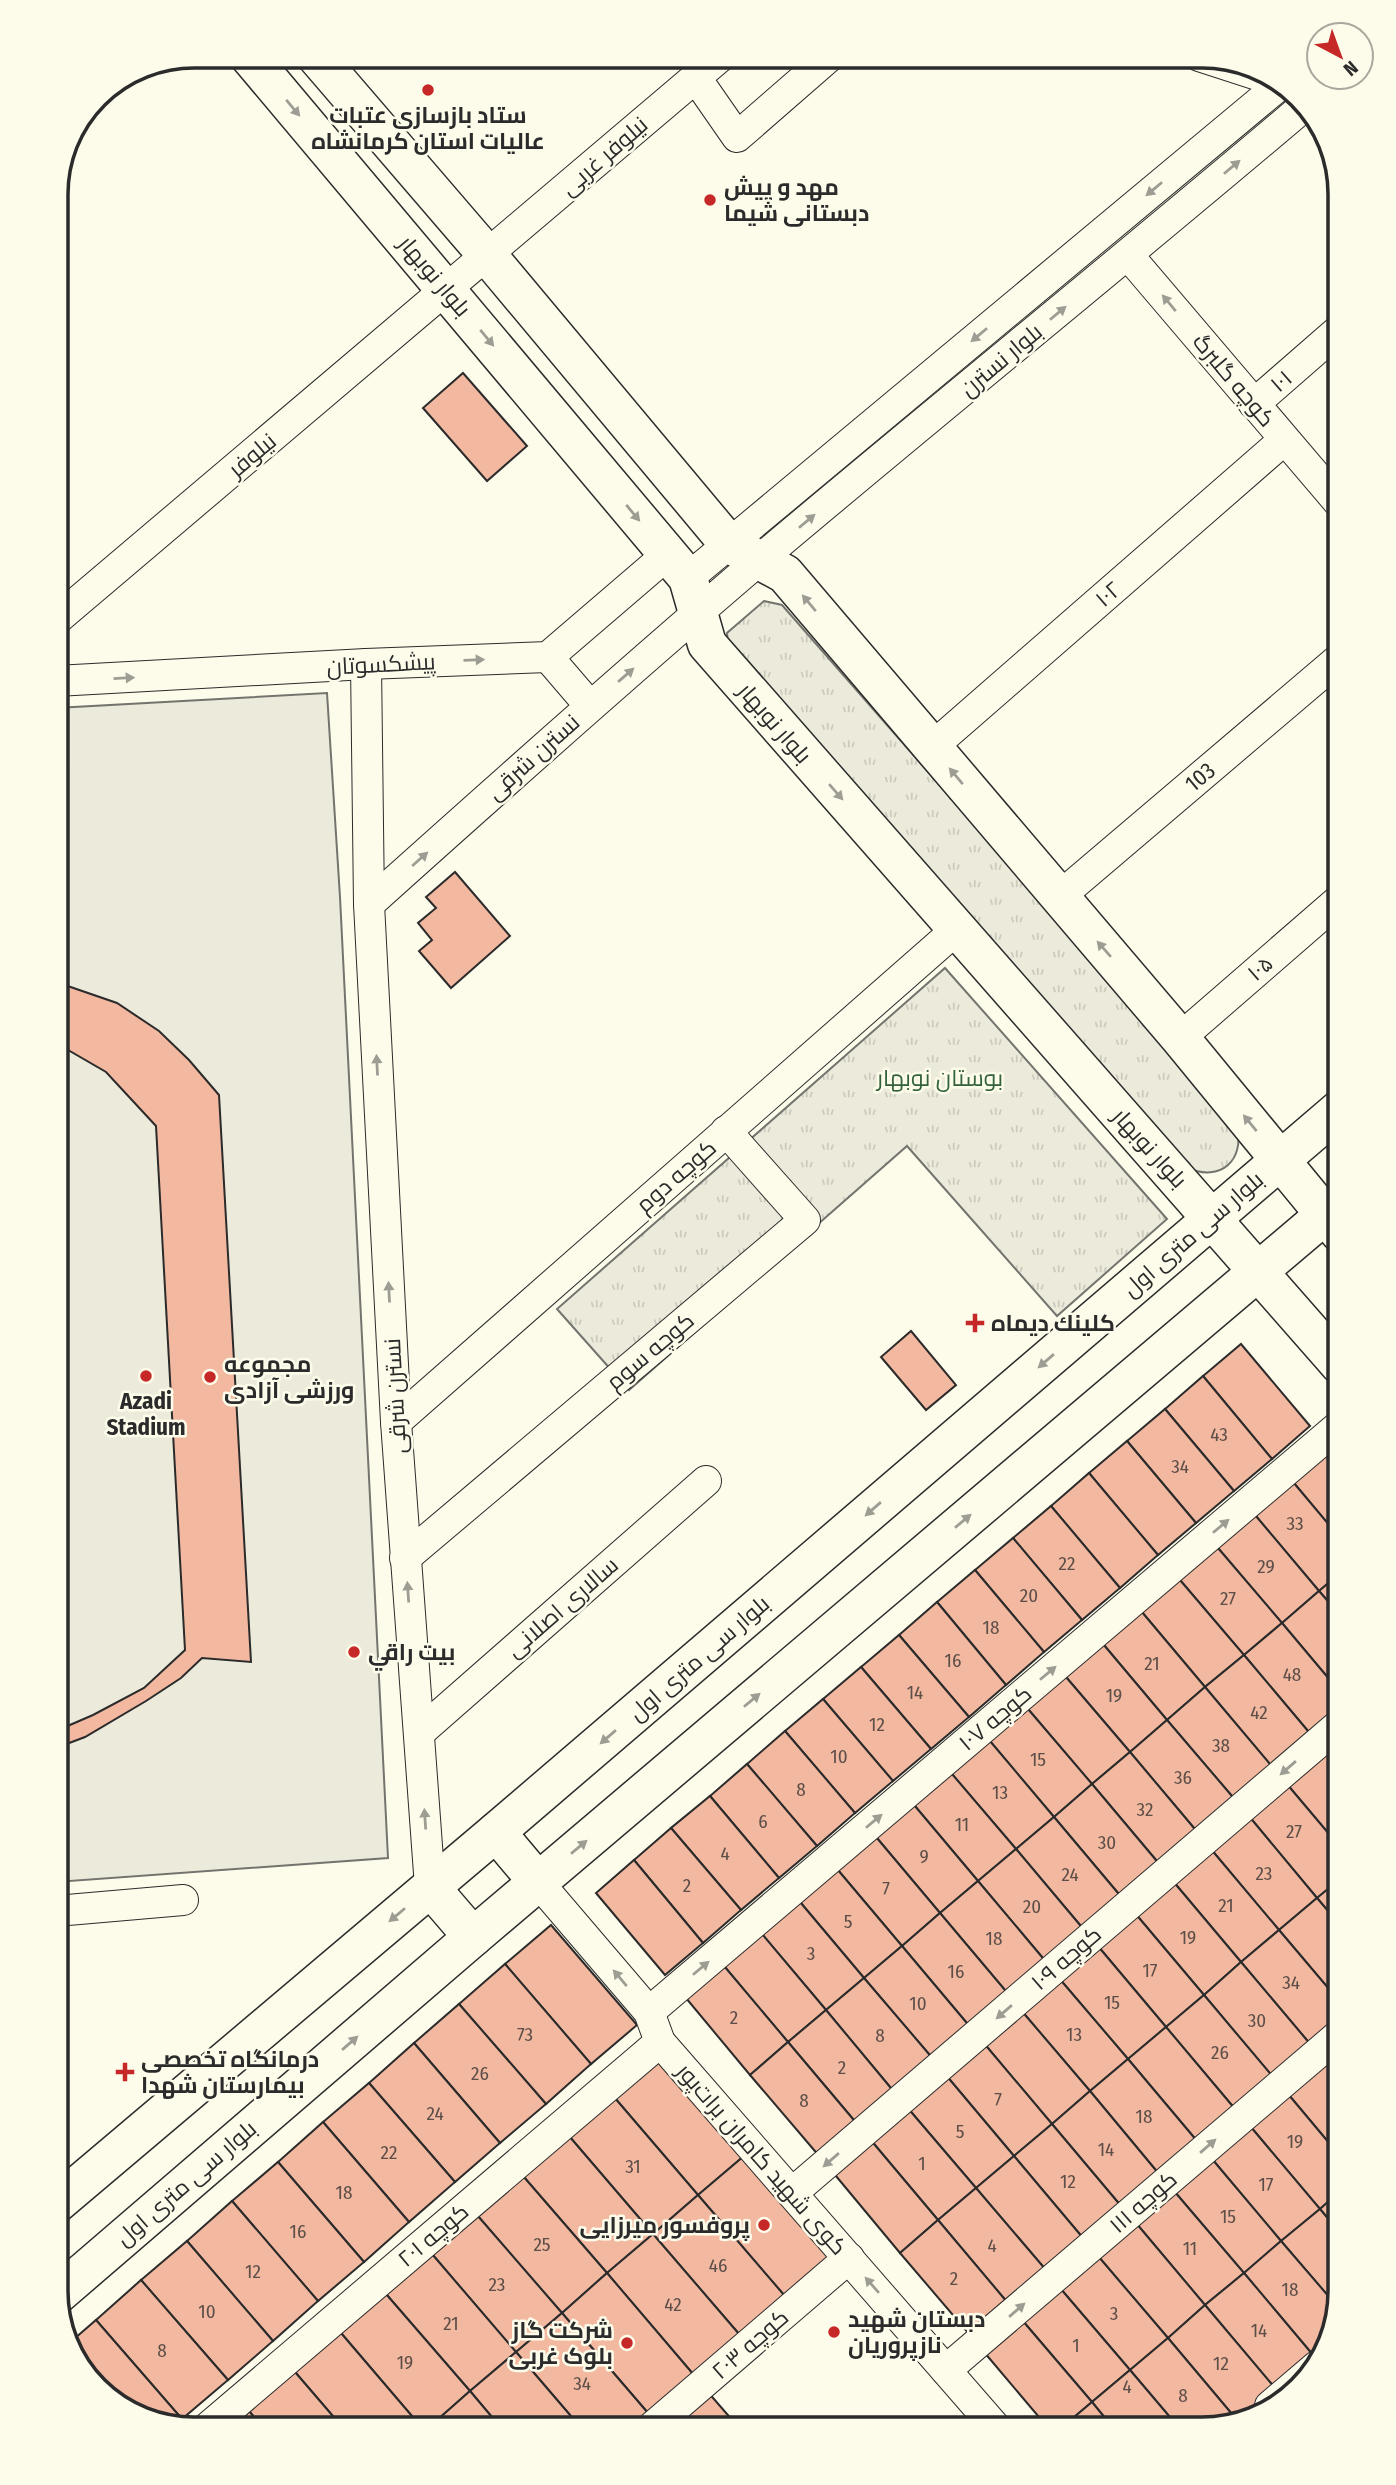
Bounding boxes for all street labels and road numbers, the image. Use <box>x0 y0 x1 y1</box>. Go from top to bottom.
street label: نیلوفر غربی <box>555 110 653 202</box>
street label: بلوار نوبهار <box>392 228 477 322</box>
street label: بلوار نسترن <box>954 317 1048 403</box>
street label: کوچه گلبرگ <box>1186 328 1281 433</box>
street label: ۱۰۱ <box>1264 364 1298 398</box>
street label: نیلوفر <box>221 427 282 484</box>
street label: ۱۰۲ <box>1089 575 1127 613</box>
street label: پیشکسوتان <box>326 647 436 682</box>
street label: بلوار نوبهار <box>731 675 818 769</box>
street label: نسترن شرقی <box>481 708 585 806</box>
street label: 103 <box>1179 756 1221 798</box>
street label: ۱۰۵ <box>1241 949 1279 987</box>
street label: بلوار نوبهار <box>1106 1101 1193 1194</box>
street label: کوچه دوم <box>630 1134 723 1220</box>
street label: بلوار سی متری اول <box>1117 1165 1269 1303</box>
street label: کوچه سوم <box>600 1306 701 1397</box>
street label: نسترن شرقی <box>378 1338 412 1454</box>
street label: سالاری اصلانی <box>500 1551 624 1663</box>
street label: بلوار سی متری اول <box>623 1589 775 1727</box>
street label: کوچه ۱۰۷ <box>953 1680 1038 1757</box>
street label: کوچه ۱۰۹ <box>1025 1920 1108 1997</box>
street label: کوی شهید کامران برات‌پور <box>669 2056 853 2261</box>
street label: بلوار سی متری اول <box>110 2114 262 2252</box>
street label: کوچه ۱۱۱ <box>1103 2165 1183 2240</box>
street label: کوچه ۲۰۱ <box>392 2197 475 2274</box>
street label: کوچه ۲۰۳ <box>706 2303 795 2386</box>

